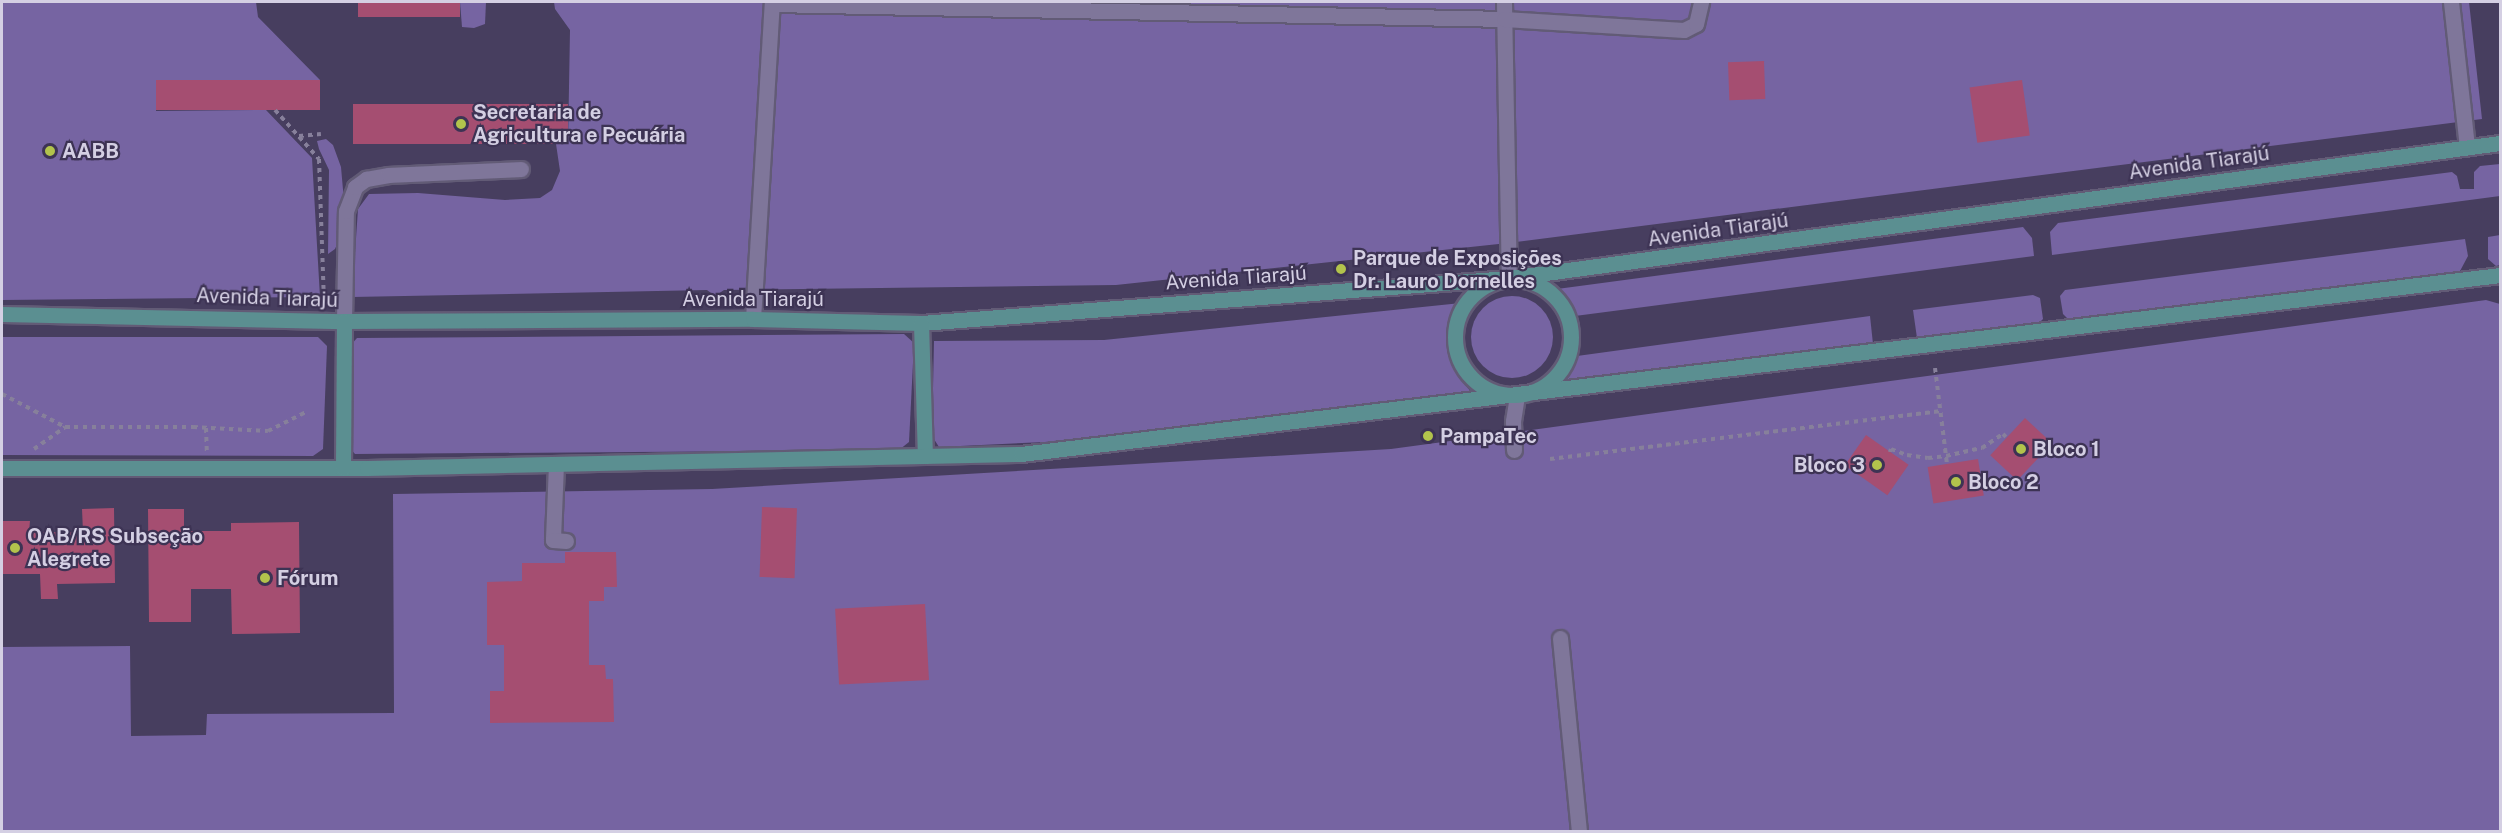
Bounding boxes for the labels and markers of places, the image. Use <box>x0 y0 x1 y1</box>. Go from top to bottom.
place label: Secretaria de Agricultura e Pecuária <box>473 100 685 147</box>
marker: Secretaria de Agricultura e Pecuária <box>454 117 468 131</box>
place label: AABB <box>62 139 119 163</box>
marker: AABB <box>43 144 57 158</box>
place label: Parque de Exposições Dr. Lauro Dornelles <box>1353 246 1562 293</box>
marker: Parque de Exposições Dr. Lauro Dornelles <box>1334 262 1348 276</box>
place label: PampaTec <box>1440 424 1537 448</box>
marker: PampaTec <box>1421 429 1435 443</box>
place label: Bloco 1 <box>2033 437 2100 461</box>
marker: Bloco 1 <box>2014 442 2028 456</box>
place label: Bloco 3 <box>1794 453 1865 477</box>
marker: Bloco 3 <box>1870 458 1884 472</box>
place label: Bloco 2 <box>1968 470 2039 494</box>
marker: Bloco 2 <box>1949 475 1963 489</box>
place label: OAB/RS Subseção Alegrete <box>27 524 203 571</box>
marker: OAB/RS Subseção Alegrete <box>8 541 22 555</box>
place label: Fórum <box>277 566 338 590</box>
marker: Fórum <box>258 571 272 585</box>

